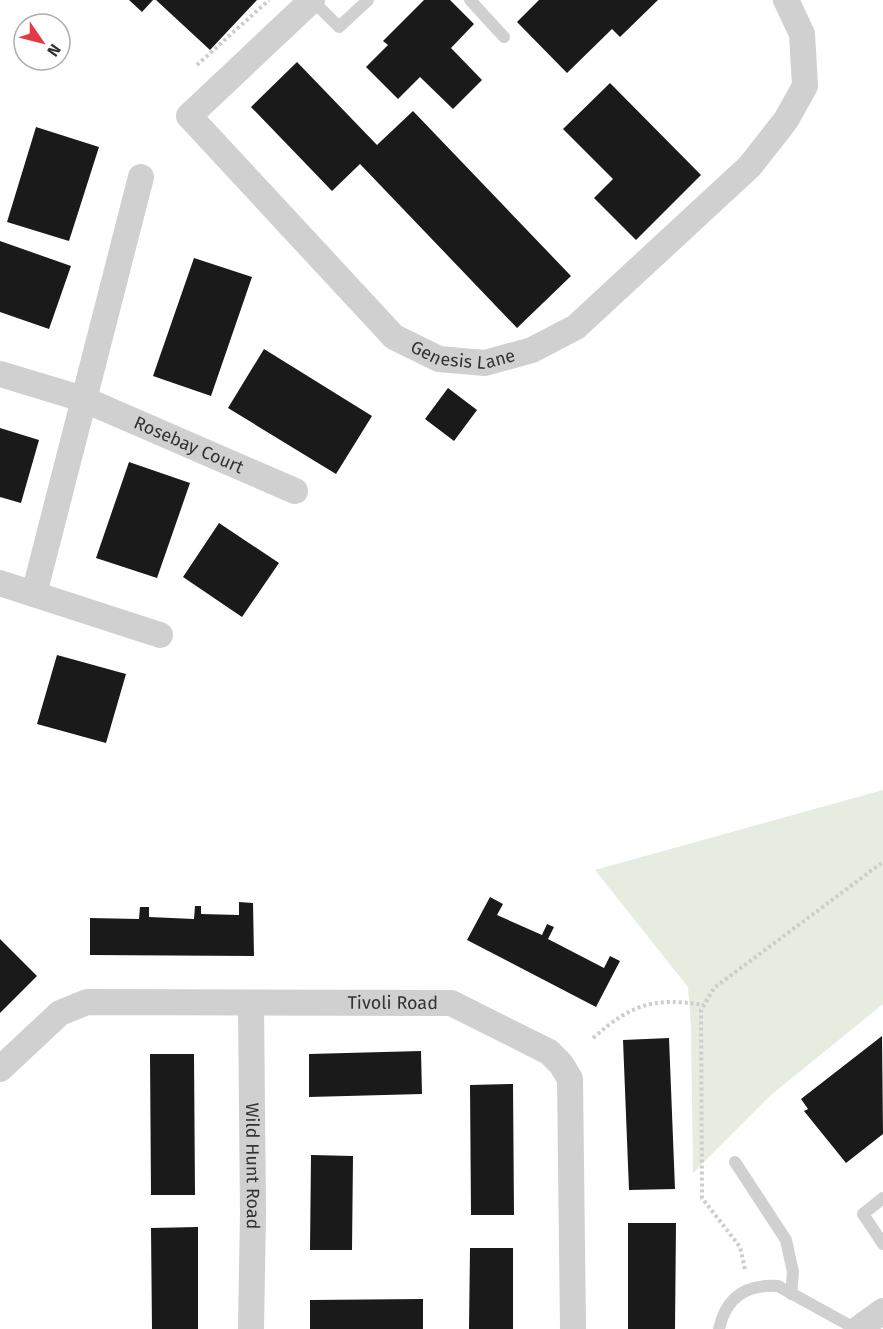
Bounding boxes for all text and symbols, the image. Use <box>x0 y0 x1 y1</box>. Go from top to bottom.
north arrow <box>12 12 72 72</box>
text: N <box>43 41 65 60</box>
street label: Genesis Lane <box>407 336 518 374</box>
street label: Rosebay Court <box>131 411 247 479</box>
street label: Tivoli Road <box>348 992 438 1014</box>
street label: Wild Hunt Road <box>241 1102 264 1230</box>

